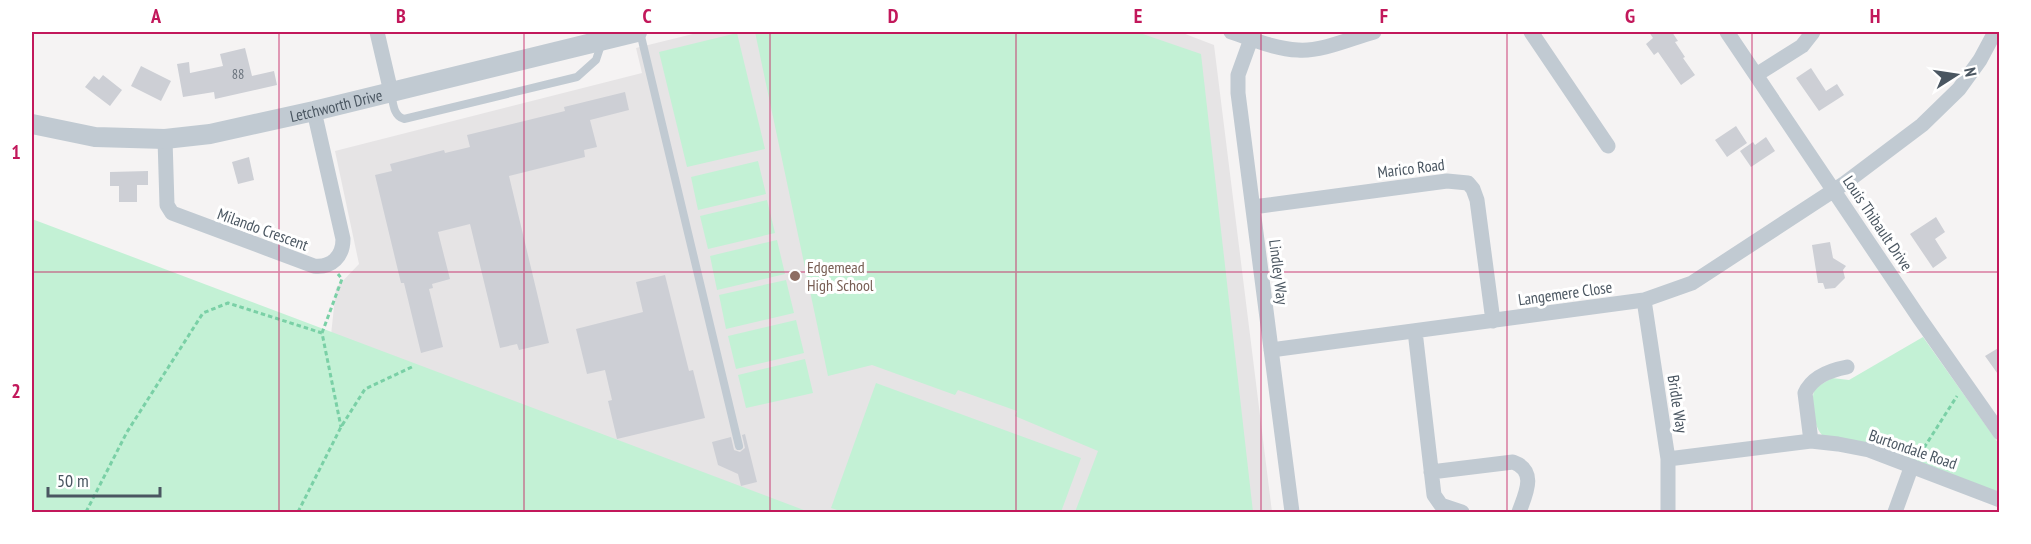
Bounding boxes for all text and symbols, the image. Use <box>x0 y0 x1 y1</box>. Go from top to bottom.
text: A <box>150 3 162 29</box>
text: B <box>396 3 406 29</box>
text: C <box>642 3 652 29</box>
text: D <box>888 3 899 29</box>
text: E <box>1134 3 1142 29</box>
text: F <box>1380 3 1388 29</box>
text: G <box>1625 3 1635 29</box>
text: H <box>1870 3 1880 29</box>
north arrow <box>1926 45 1986 105</box>
house number: 88 <box>232 65 244 83</box>
text: N <box>1960 66 1981 78</box>
street label: Letchworth Drive <box>288 85 384 126</box>
text: 1 <box>11 139 21 165</box>
street label: Marico Road <box>1376 154 1446 182</box>
street label: Louis Thibault Drive <box>1839 172 1917 274</box>
street label: Milando Crescent <box>215 203 312 255</box>
street label: Lindley Way <box>1265 238 1293 306</box>
place label: Edgemead High School <box>807 257 874 295</box>
marker: Edgemead High School <box>788 269 802 283</box>
street label: Langemere Close <box>1517 277 1613 309</box>
street label: Bridle Way <box>1664 374 1692 434</box>
text: 2 <box>11 378 21 404</box>
street label: Burtondale Road <box>1866 425 1960 473</box>
scale bar <box>48 460 160 498</box>
text: 50 m <box>57 469 89 492</box>

